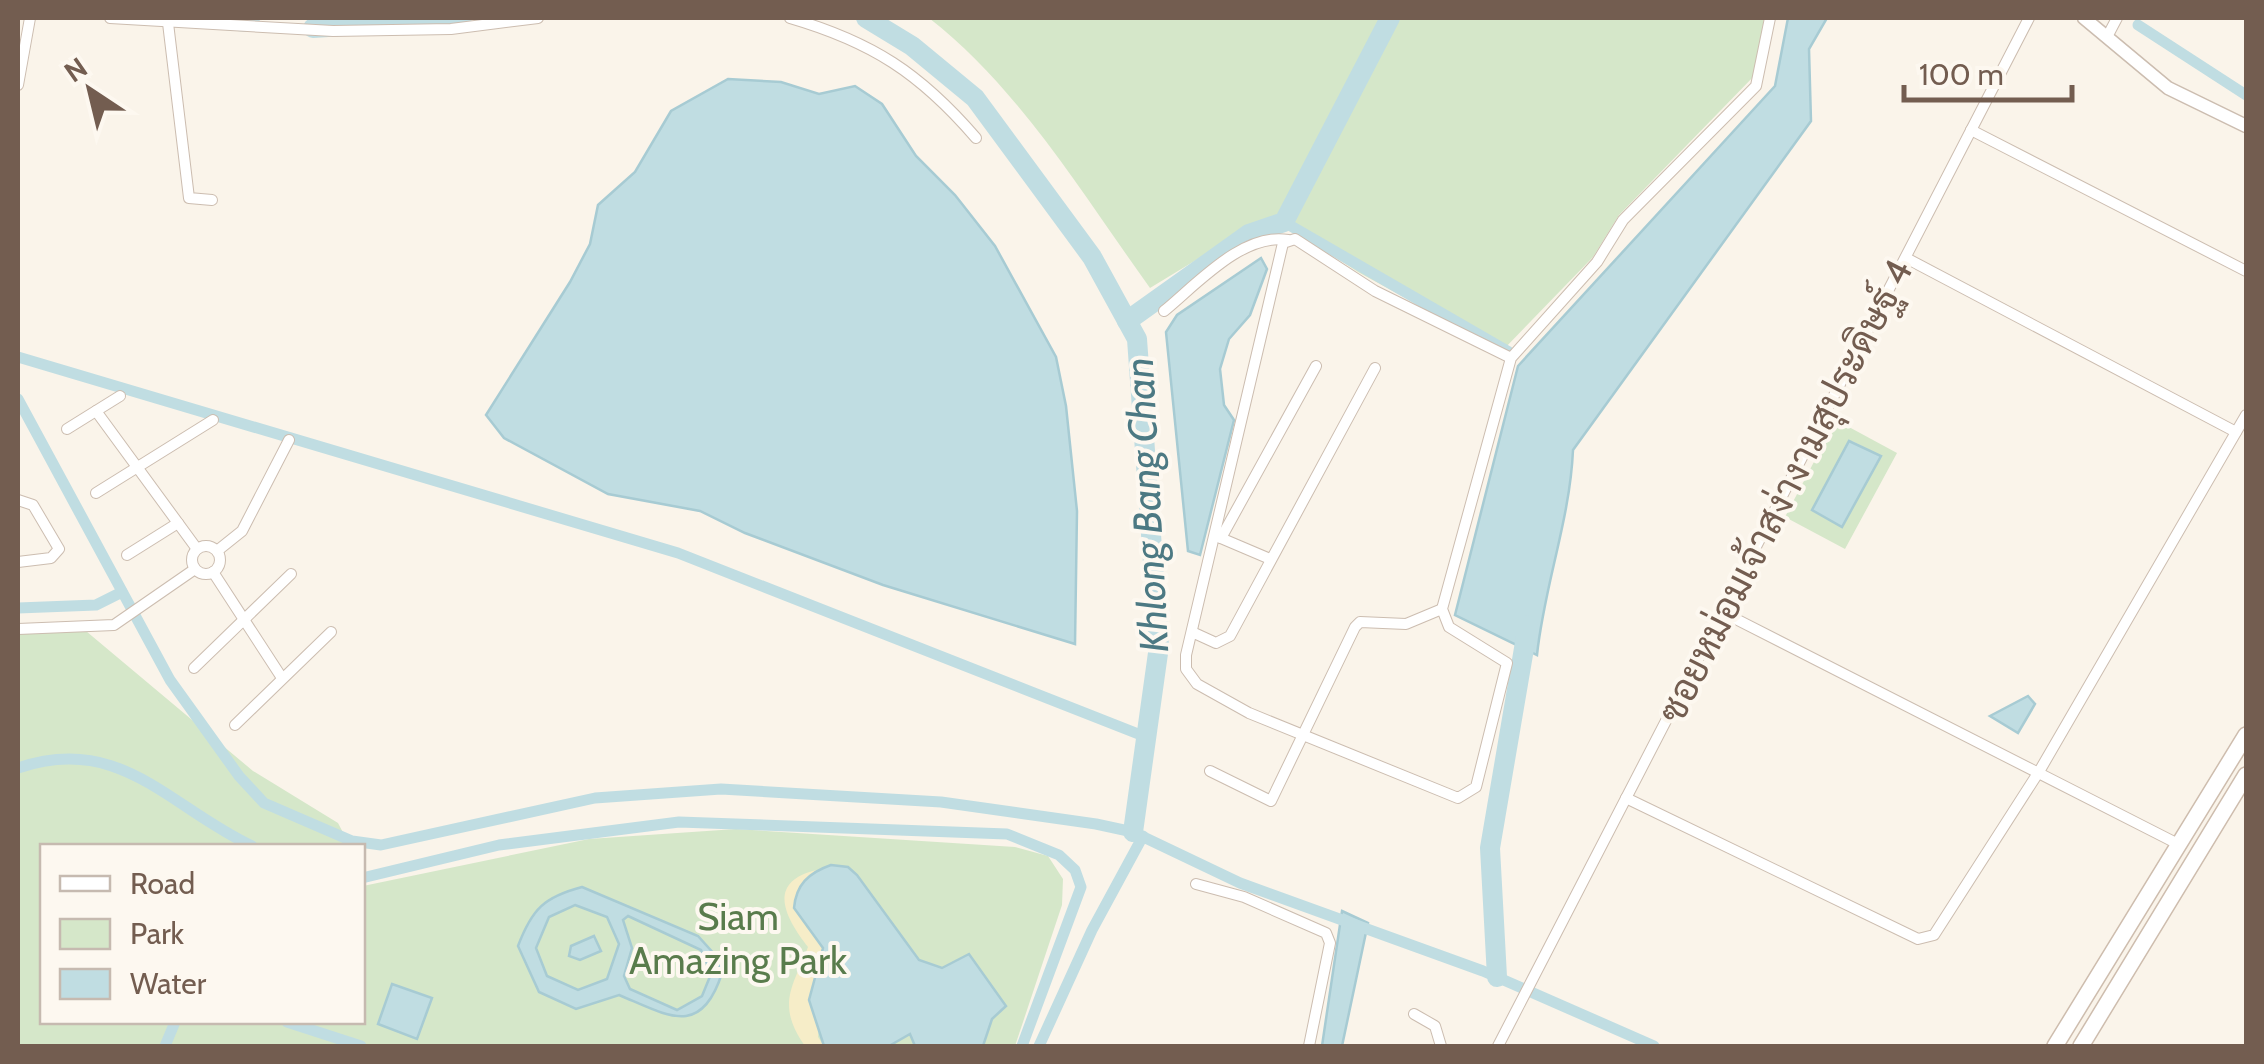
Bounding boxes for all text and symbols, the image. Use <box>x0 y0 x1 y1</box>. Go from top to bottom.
north arrow <box>40 40 140 140</box>
scale bar <box>1904 40 2072 102</box>
text: N <box>58 50 94 89</box>
text: 100 m <box>1919 56 2004 93</box>
street label: ซอยหม่อมเจ้าสง่างามสุประดิษฐ์ 4 <box>1647 252 1924 731</box>
water label: Khlong Bang Chan <box>1114 356 1178 654</box>
legend <box>40 844 365 1024</box>
text: Road <box>130 865 195 902</box>
park label: Siam Amazing Park <box>629 893 847 984</box>
text: Park <box>130 915 185 952</box>
text: Water <box>130 965 207 1002</box>

